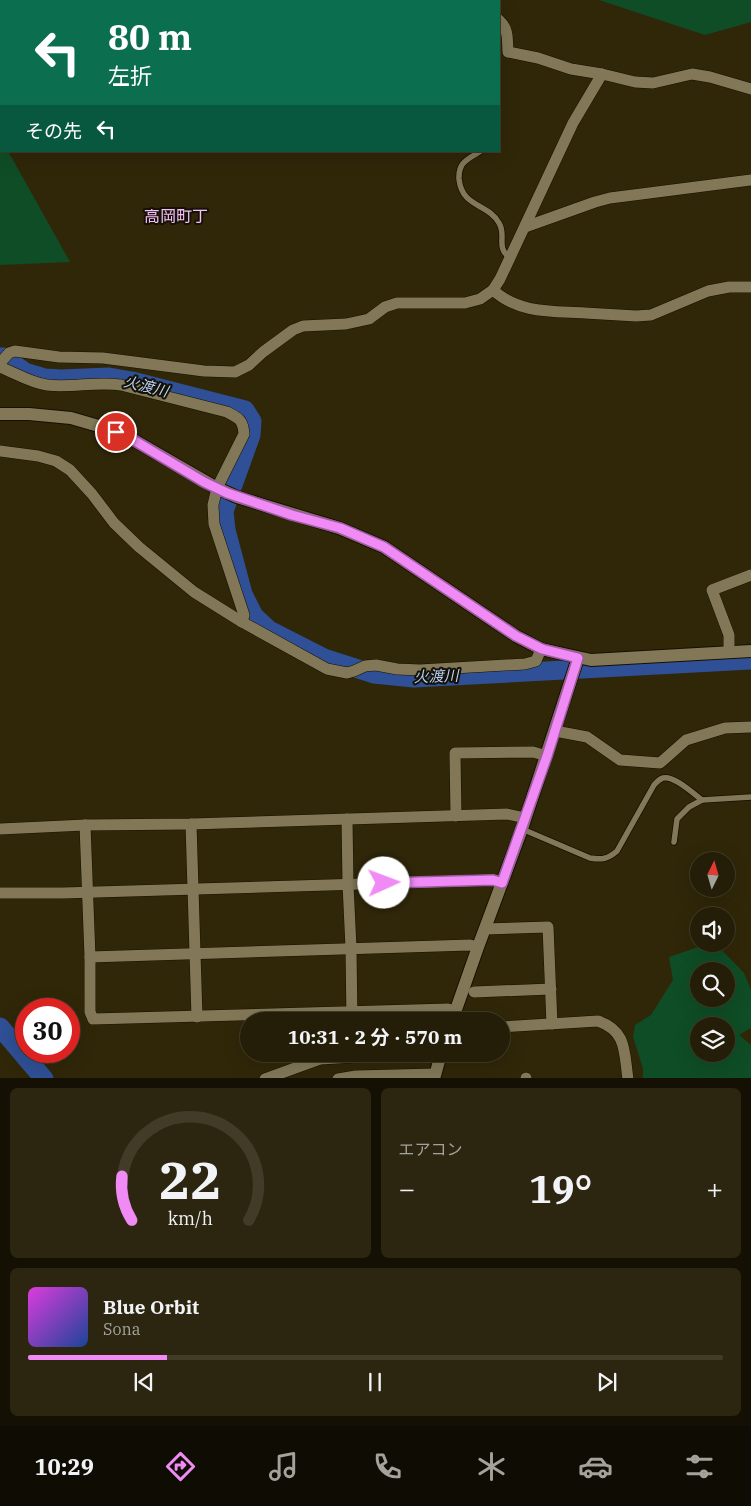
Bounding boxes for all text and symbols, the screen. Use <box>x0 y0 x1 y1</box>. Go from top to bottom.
text: 80 m <box>108 14 192 60</box>
icon: left <box>25 20 90 85</box>
text: 左折 <box>108 61 152 90</box>
icon: left <box>92 115 120 143</box>
text: その先 <box>25 119 82 143</box>
district label: 高岡町丁 <box>144 206 208 226</box>
water label: 火渡川 <box>122 371 172 401</box>
pin <box>95 411 137 453</box>
icon: arrive <box>102 418 130 446</box>
water label: 火渡川 <box>413 666 461 686</box>
north arrow <box>690 852 735 898</box>
map controls <box>690 852 735 1062</box>
position arrow <box>357 856 409 908</box>
button: sound <box>690 907 735 952</box>
button: search <box>690 962 735 1007</box>
speed limit sign: 30 <box>15 998 80 1063</box>
button: layers <box>690 1017 735 1062</box>
text: 10:31 · 2 分 · 570 m <box>288 1025 462 1049</box>
text: エアコン <box>399 1139 463 1159</box>
text: 22 <box>159 1146 221 1213</box>
text: 19° <box>529 1164 592 1213</box>
text: − <box>399 1170 415 1207</box>
text: + <box>706 1170 723 1207</box>
text: km/h <box>168 1207 213 1230</box>
text: Blue Orbit <box>103 1295 199 1319</box>
text: Sona <box>103 1319 140 1339</box>
icon: previous <box>130 1368 158 1396</box>
icon: pause <box>361 1368 389 1396</box>
icon: next <box>593 1368 621 1396</box>
icon: directions <box>163 1449 198 1484</box>
icon: music <box>266 1449 301 1484</box>
icon: phone <box>370 1449 405 1484</box>
icon: climate <box>474 1449 509 1484</box>
icon: car <box>578 1449 613 1484</box>
icon: filters <box>682 1449 717 1484</box>
text: 10:29 <box>34 1452 94 1481</box>

